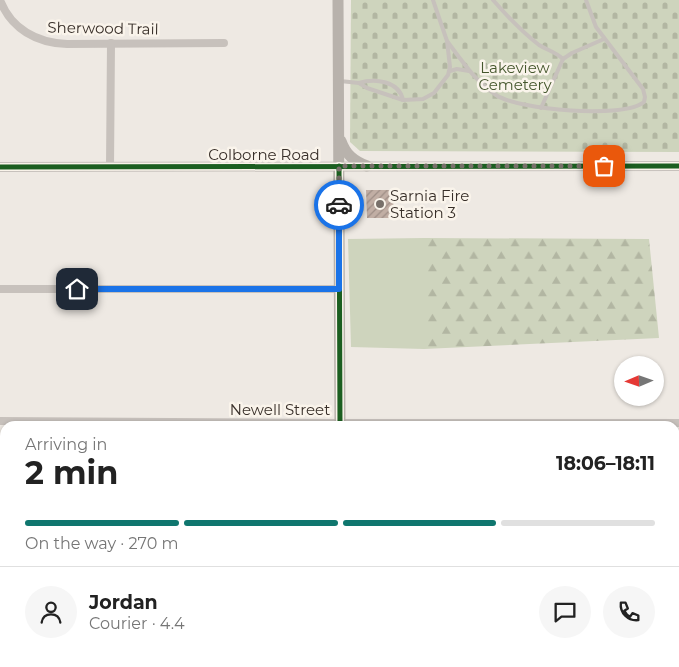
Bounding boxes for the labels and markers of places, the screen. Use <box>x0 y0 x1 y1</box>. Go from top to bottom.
pin <box>583 145 625 187</box>
place label: Sarnia Fire Station 3 <box>390 186 469 222</box>
marker: Sarnia Fire Station 3 <box>374 198 386 210</box>
pin <box>56 268 98 310</box>

